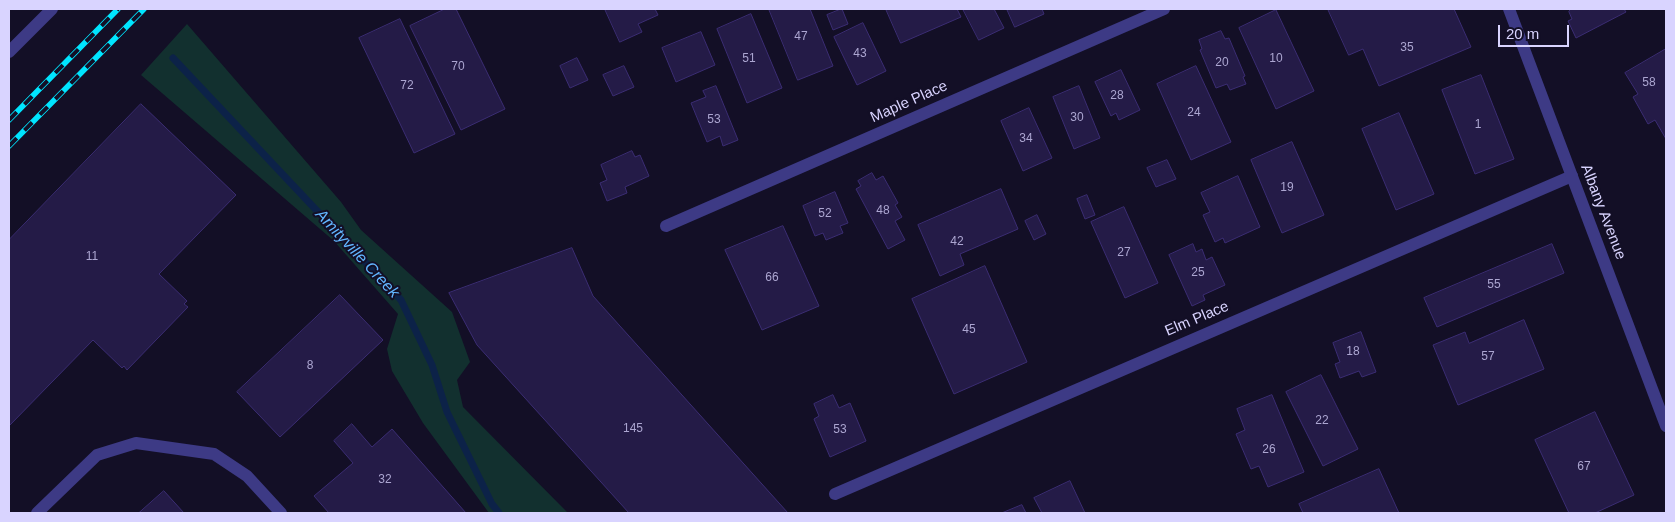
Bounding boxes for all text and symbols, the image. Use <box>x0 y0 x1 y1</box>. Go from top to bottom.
scale bar <box>1500 15 1571 47</box>
text: 20 m <box>1506 25 1539 42</box>
house number: 47 <box>794 30 808 44</box>
house number: 35 <box>1400 41 1414 55</box>
house number: 43 <box>853 47 867 61</box>
house number: 51 <box>742 52 756 66</box>
house number: 10 <box>1269 52 1283 66</box>
house number: 20 <box>1215 56 1229 70</box>
house number: 70 <box>451 60 465 74</box>
house number: 58 <box>1642 76 1656 90</box>
street label: Maple Place <box>868 77 950 127</box>
house number: 72 <box>400 79 414 93</box>
house number: 28 <box>1110 89 1124 103</box>
house number: 24 <box>1187 106 1201 120</box>
house number: 30 <box>1070 111 1084 125</box>
house number: 53 <box>707 113 721 127</box>
house number: 1 <box>1475 118 1481 132</box>
house number: 34 <box>1019 132 1033 146</box>
street label: Albany Avenue <box>1577 162 1629 262</box>
house number: 19 <box>1280 181 1294 195</box>
house number: 48 <box>876 204 890 218</box>
water label: Amityville Creek <box>311 206 403 302</box>
house number: 52 <box>818 207 832 221</box>
house number: 42 <box>950 235 964 249</box>
house number: 27 <box>1117 246 1131 260</box>
house number: 11 <box>86 250 98 264</box>
house number: 25 <box>1191 266 1205 280</box>
house number: 66 <box>765 271 779 285</box>
house number: 55 <box>1487 278 1501 292</box>
street label: Elm Place <box>1162 298 1232 340</box>
house number: 45 <box>962 323 976 337</box>
house number: 18 <box>1346 345 1360 359</box>
house number: 57 <box>1481 350 1495 364</box>
house number: 8 <box>307 359 313 373</box>
house number: 22 <box>1315 414 1329 428</box>
house number: 145 <box>623 422 643 436</box>
house number: 53 <box>833 423 847 437</box>
house number: 26 <box>1262 443 1276 457</box>
house number: 67 <box>1577 460 1591 474</box>
house number: 32 <box>378 473 392 487</box>

